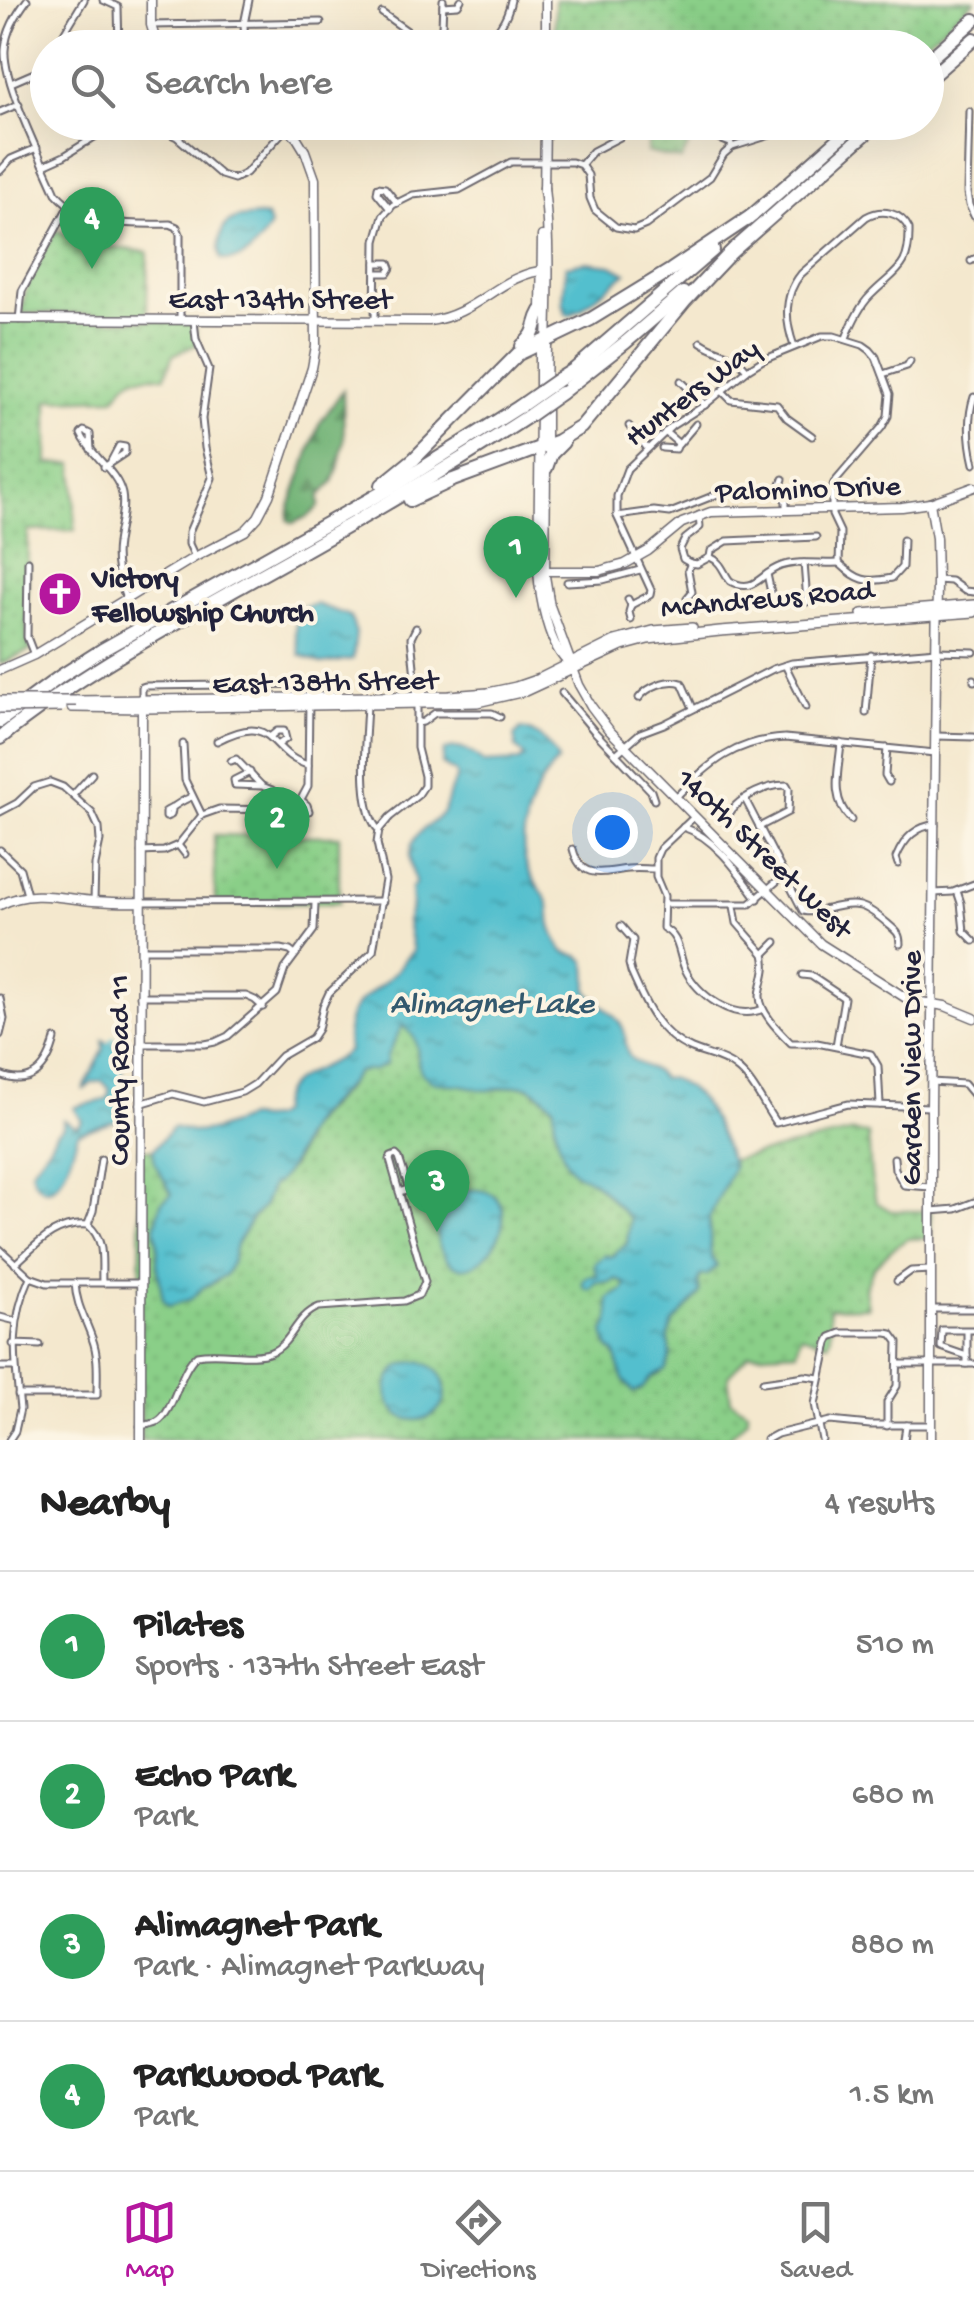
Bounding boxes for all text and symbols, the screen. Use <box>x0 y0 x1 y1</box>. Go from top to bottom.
search box <box>30 30 944 140</box>
icon: search <box>65 58 120 113</box>
text: Search here <box>145 63 332 107</box>
pin: 4 <box>59 186 124 269</box>
street label: East 134th Street <box>168 285 394 320</box>
street label: Hunters Way <box>620 333 768 456</box>
street label: Palomino Drive <box>714 471 902 512</box>
pin: 1 <box>484 516 548 598</box>
place label: Victory Fellowship Church <box>90 564 314 633</box>
church icon: Victory Fellowship Church <box>37 571 83 617</box>
street label: McAndrews Road <box>659 575 878 628</box>
street label: East 138th Street <box>212 665 441 704</box>
street label: 140th Street West <box>667 762 860 950</box>
pin: 2 <box>244 786 310 869</box>
your location <box>587 807 638 858</box>
street label: Garden View Drive <box>897 950 932 1186</box>
street label: County Road 11 <box>105 974 140 1166</box>
water label: Alimagnet Lake <box>390 987 596 1025</box>
pin: 3 <box>404 1150 470 1232</box>
text: Nearby <box>40 1481 170 1530</box>
text: 4 results <box>825 1486 934 1524</box>
text: Pilates <box>135 1605 243 1649</box>
text: 1 <box>66 1627 79 1665</box>
text: 510 m <box>856 1627 934 1665</box>
text: Sports · 137th Street East <box>135 1649 483 1687</box>
text: Echo Park <box>135 1755 293 1799</box>
text: 2 <box>65 1777 80 1815</box>
text: 680 m <box>852 1777 934 1815</box>
text: Park <box>135 1799 196 1837</box>
text: Alimagnet Park <box>135 1905 378 1949</box>
text: 3 <box>64 1927 81 1965</box>
text: 880 m <box>850 1927 934 1965</box>
text: Park · Alimagnet Parkway <box>135 1949 484 1987</box>
text: Parkwood Park <box>135 2055 380 2099</box>
text: 4 <box>65 2077 80 2115</box>
text: 1.5 km <box>850 2077 934 2115</box>
text: Park <box>135 2099 196 2137</box>
tab: Map <box>122 2195 177 2288</box>
tab: Directions <box>422 2195 536 2288</box>
tab: Saved <box>780 2195 852 2288</box>

